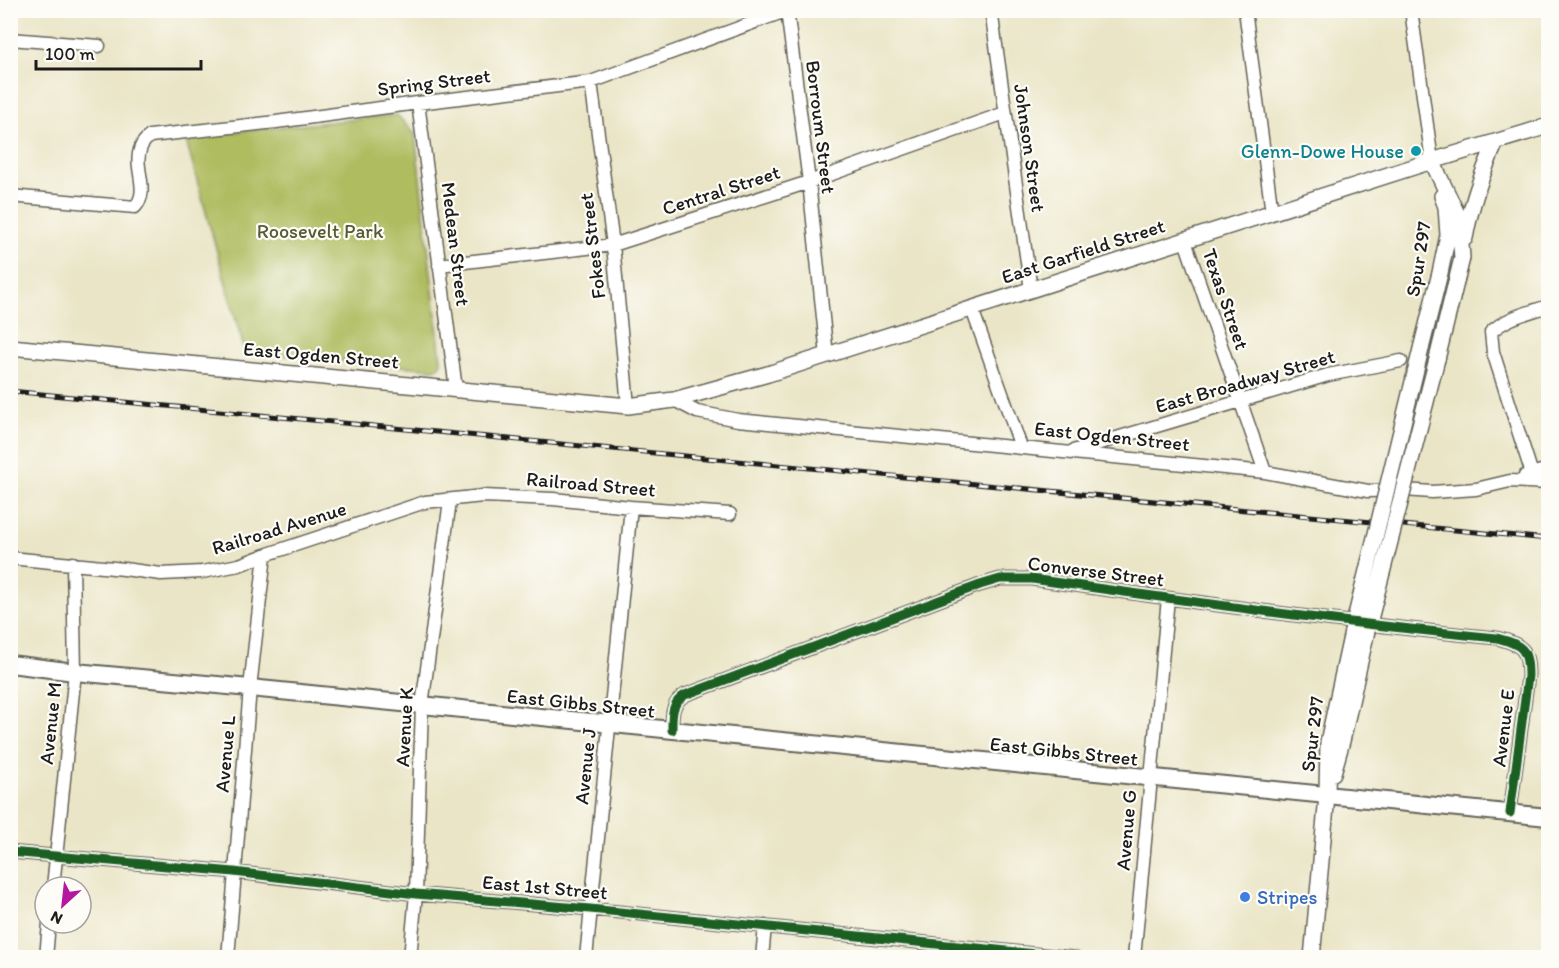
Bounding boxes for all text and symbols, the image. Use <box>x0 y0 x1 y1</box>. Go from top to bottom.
scale bar <box>36 33 201 71</box>
text: 100 m <box>45 43 95 65</box>
street label: Borroum Street <box>801 59 841 195</box>
street label: Spring Street <box>376 63 492 101</box>
street label: Johnson Street <box>1009 82 1051 214</box>
place label: Glenn-Dowe House <box>1241 139 1404 163</box>
marker: Glenn-Dowe House <box>1409 144 1423 158</box>
street label: Central Street <box>659 160 783 220</box>
street label: Medean Street <box>436 181 476 308</box>
street label: Fokes Street <box>574 191 610 300</box>
street label: East Garfield Street <box>998 213 1168 289</box>
park label: Roosevelt Park <box>257 219 384 243</box>
street label: Spur 297 <box>1400 220 1436 298</box>
street label: Texas Street <box>1198 245 1255 353</box>
street label: East Ogden Street <box>242 336 400 374</box>
street label: East Broadway Street <box>1152 344 1338 418</box>
street label: East Ogden Street <box>1033 416 1191 456</box>
street label: Railroad Street <box>525 466 657 502</box>
street label: Railroad Avenue <box>209 496 349 560</box>
street label: Converse Street <box>1026 551 1166 591</box>
street label: Avenue M <box>34 681 66 765</box>
street label: East Gibbs Street <box>506 683 657 723</box>
street label: Avenue K <box>390 686 418 767</box>
street label: Avenue E <box>1486 688 1520 768</box>
street label: Spur 297 <box>1295 695 1329 773</box>
street label: Avenue L <box>210 715 240 793</box>
street label: Avenue J <box>569 726 601 805</box>
street label: East Gibbs Street <box>989 731 1140 771</box>
street label: Avenue G <box>1111 789 1141 871</box>
street label: East 1st Street <box>481 870 609 904</box>
north arrow <box>33 875 93 935</box>
place label: Stripes <box>1257 885 1318 909</box>
marker: Stripes <box>1238 890 1252 904</box>
text: N <box>47 907 66 929</box>

